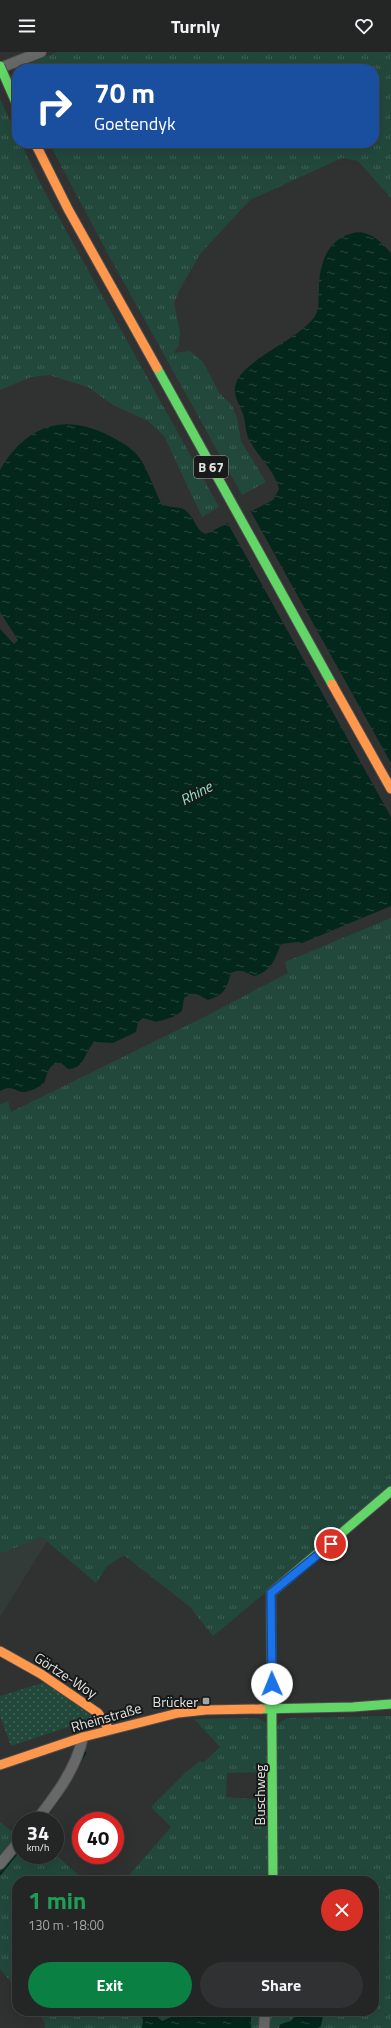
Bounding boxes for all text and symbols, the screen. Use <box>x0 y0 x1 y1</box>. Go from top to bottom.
text: Turnly <box>171 13 220 40</box>
icon: menu <box>16 15 38 37</box>
icon: heart <box>353 15 375 37</box>
text: 70 m <box>94 71 155 114</box>
icon: right <box>28 80 80 132</box>
text: Goetendyk <box>94 110 176 137</box>
road number: B 67 <box>194 456 228 478</box>
water label: Rhine <box>176 774 217 811</box>
pin <box>314 1527 348 1561</box>
icon: arrive <box>320 1533 342 1555</box>
street label: Görtze-Woy <box>30 1647 102 1703</box>
position arrow <box>251 1663 293 1705</box>
place label: Brücker <box>153 1691 198 1712</box>
marker: Brücker <box>201 1696 211 1706</box>
street label: Rheinstraße <box>68 1697 144 1737</box>
street label: Buschweg <box>249 1765 270 1825</box>
speed limit sign: 40 <box>72 1812 124 1864</box>
text: 34 <box>27 1817 49 1848</box>
text: km/h <box>27 1840 49 1855</box>
text: 1 min <box>28 1882 86 1918</box>
button: close <box>321 1889 363 1931</box>
text: 130 m · 18:00 <box>28 1915 104 1935</box>
button: Exit <box>28 1962 192 2008</box>
button: Share <box>200 1962 363 2008</box>

